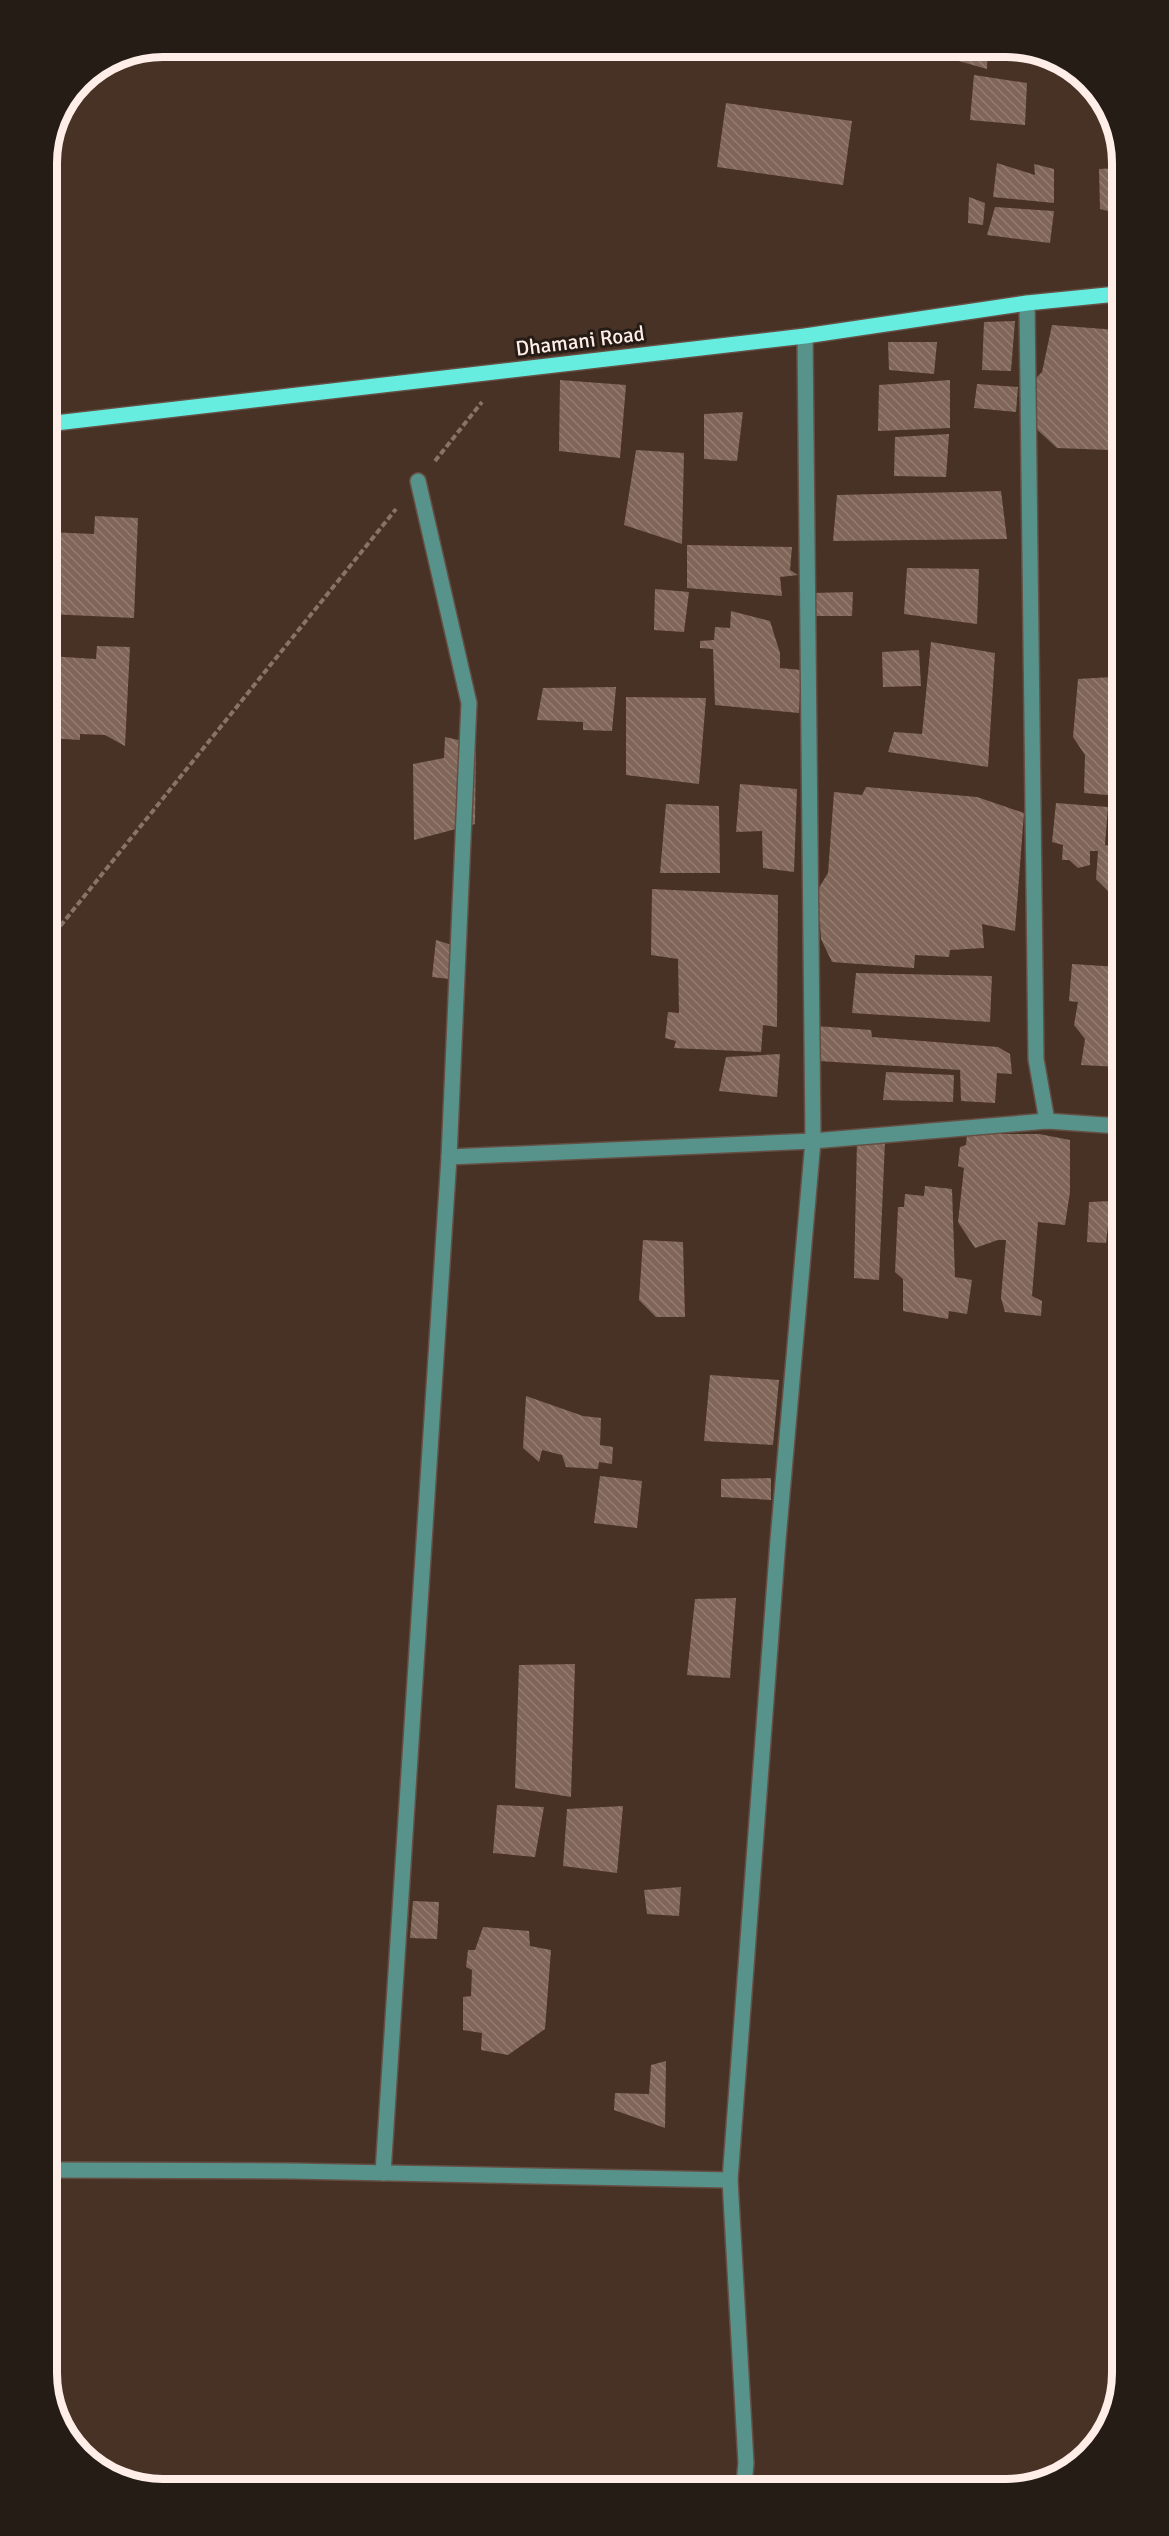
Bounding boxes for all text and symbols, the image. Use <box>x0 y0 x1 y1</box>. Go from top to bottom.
street label: Dhamani Road <box>514 320 646 362</box>

